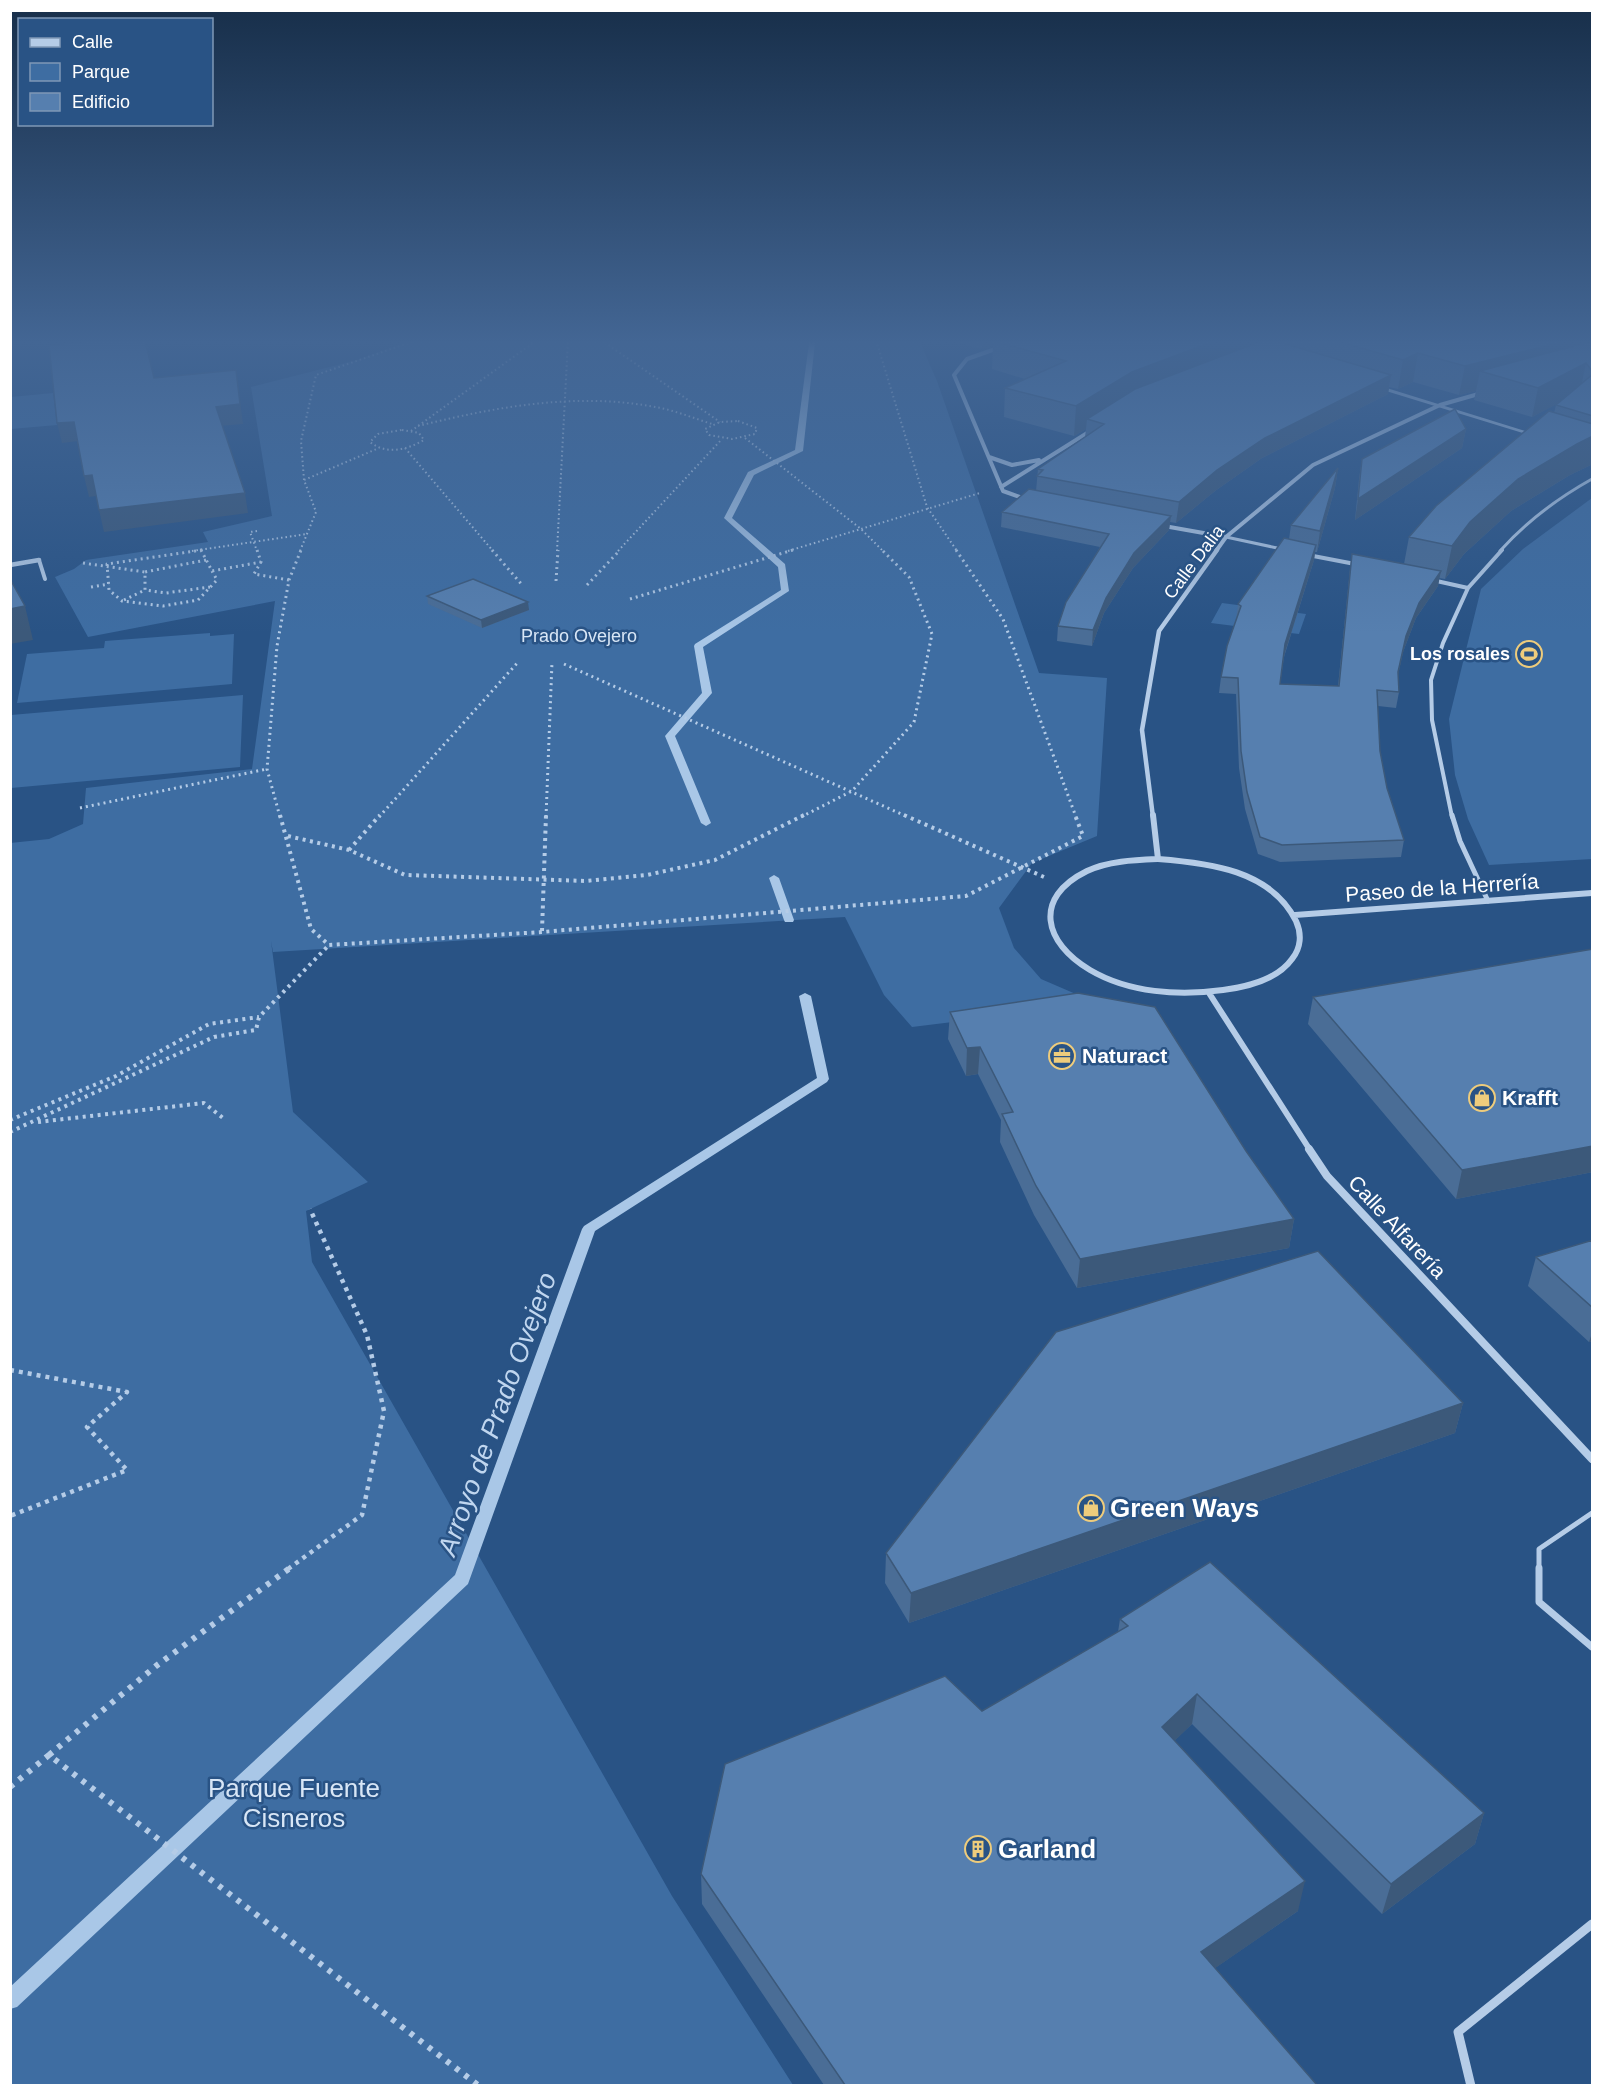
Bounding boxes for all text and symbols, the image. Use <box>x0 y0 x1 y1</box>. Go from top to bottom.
legend <box>18 18 213 126</box>
text: Calle <box>72 32 113 52</box>
text: Parque <box>72 62 130 82</box>
text: Edificio <box>72 92 130 112</box>
street label: Calle Dalia <box>1160 520 1229 603</box>
park label: Prado Ovejero <box>521 626 637 646</box>
sports icon: Los rosales <box>1514 639 1544 669</box>
place label: Los rosales <box>1410 644 1510 664</box>
street label: Paseo de la Herrería <box>1345 869 1540 906</box>
office icon: Naturact <box>1047 1041 1077 1071</box>
place label: Naturact <box>1082 1044 1167 1067</box>
shop icon: Krafft <box>1467 1083 1497 1113</box>
place label: Krafft <box>1502 1086 1558 1109</box>
street label: Calle Alfarería <box>1344 1171 1451 1283</box>
water label: Arroyo de Prado Ovejero <box>431 1269 562 1561</box>
shop icon: Green Ways <box>1076 1493 1106 1523</box>
place label: Green Ways <box>1110 1493 1259 1523</box>
park label: Parque Fuente Cisneros <box>208 1773 380 1833</box>
building icon: Garland <box>963 1834 993 1864</box>
place label: Garland <box>998 1834 1096 1864</box>

